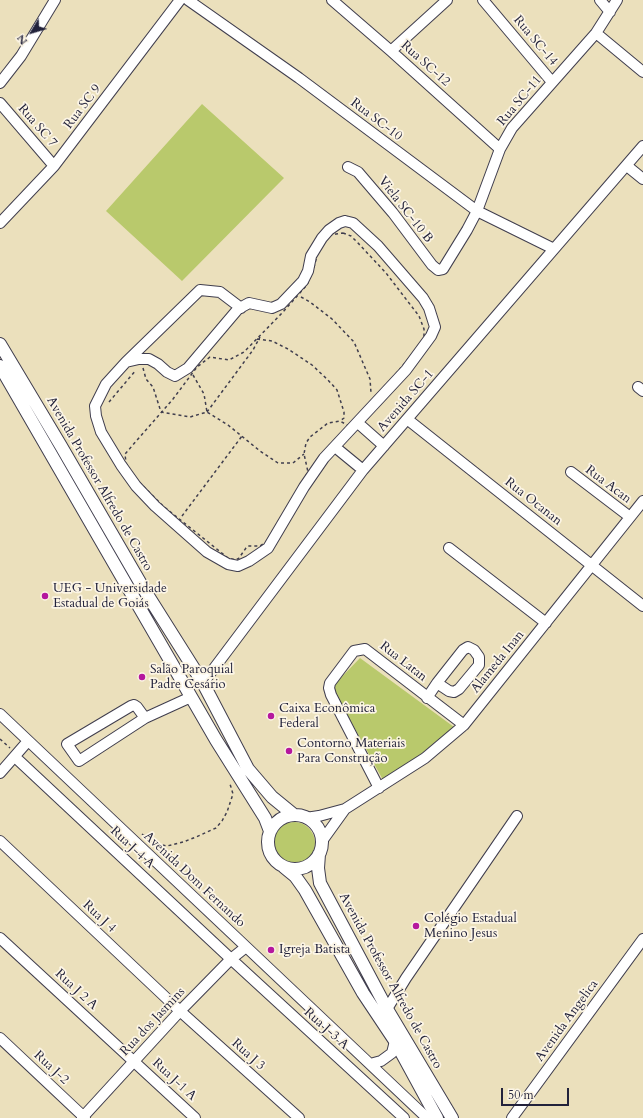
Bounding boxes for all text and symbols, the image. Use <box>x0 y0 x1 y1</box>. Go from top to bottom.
north arrow <box>12 12 52 52</box>
street label: Rua SC-14 <box>509 13 561 69</box>
text: N <box>13 31 31 48</box>
street label: Rua SC-12 <box>397 38 453 90</box>
street label: Rua SC-11 <box>494 73 546 129</box>
street label: Rua SC 9 <box>61 82 105 132</box>
street label: Rua SC-10 <box>347 95 405 145</box>
street label: Rua SC 7 <box>14 101 60 151</box>
street label: Viela SC-10 B <box>374 174 436 246</box>
street label: Avenida SC-1 <box>375 367 437 435</box>
street label: Avenida Professor Alfredo de Castro <box>43 394 155 574</box>
street label: Rua Acan <box>582 463 634 507</box>
street label: Rua Ocanan <box>501 475 565 529</box>
place label: UEG - Universidade Estadual de Goiás <box>53 581 167 612</box>
marker: UEG - Universidade Estadual de Goiás <box>40 591 50 601</box>
street label: Alameda Inan <box>468 628 528 696</box>
street label: Rua Latan <box>376 639 430 685</box>
place label: Salão Paroquial Padre Cesário <box>150 662 233 693</box>
marker: Salão Paroquial Padre Cesário <box>137 672 147 682</box>
place label: Caixa Econômica Federal <box>279 701 375 732</box>
marker: Caixa Econômica Federal <box>266 711 276 721</box>
place label: Contorno Materiais Para Construção <box>297 736 405 767</box>
marker: Contorno Materiais Para Construção <box>284 746 294 756</box>
street label: Rua J-4 A <box>107 824 157 872</box>
street label: Avenida Dom Fernando <box>140 829 248 931</box>
street label: Avenida Professor Alfredo de Castro <box>335 890 445 1072</box>
street label: Rua J 4 <box>79 898 119 936</box>
place label: Colégio Estadual Menino Jesus <box>424 911 517 942</box>
marker: Colégio Estadual Menino Jesus <box>411 921 421 931</box>
place label: Igreja Batista <box>279 942 350 958</box>
marker: Igreja Batista <box>266 945 276 955</box>
street label: Rua J 2 A <box>51 966 101 1014</box>
street label: Avenida Angelica <box>532 977 602 1065</box>
street label: Rua dos Jasmins <box>117 985 189 1059</box>
street label: Rua J-3 A <box>300 1005 352 1053</box>
street label: Rua J 3 <box>228 1036 268 1074</box>
street label: Rua J-2 <box>30 1048 72 1088</box>
street label: Rua J-1 A <box>149 1056 199 1104</box>
scale bar <box>503 1080 571 1106</box>
text: 50 m <box>508 1087 534 1103</box>

